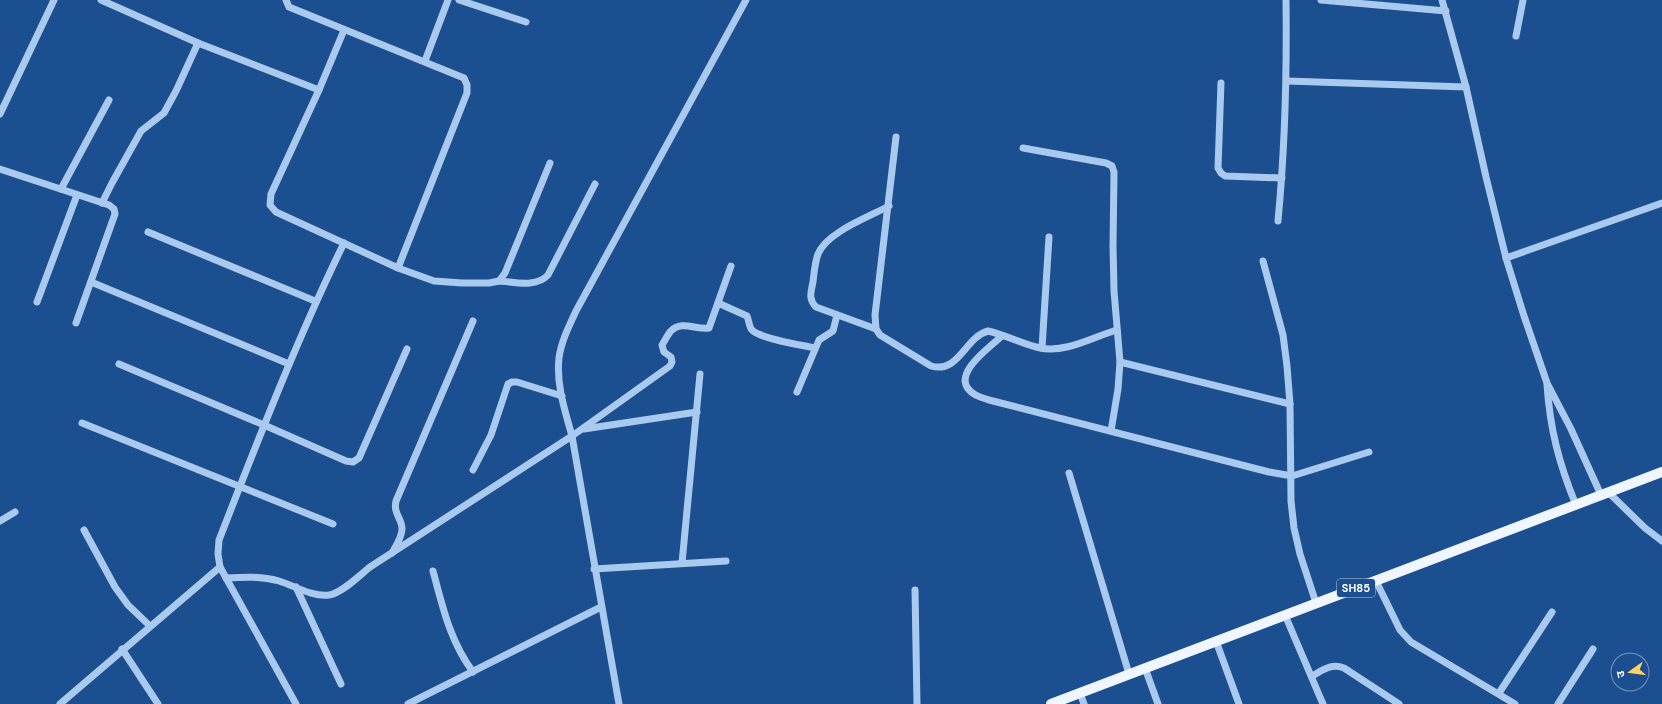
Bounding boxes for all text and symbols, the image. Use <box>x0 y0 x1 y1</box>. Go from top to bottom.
road number: SH85 <box>1337 579 1375 597</box>
north arrow <box>1610 652 1650 692</box>
text: उ <box>1613 669 1628 679</box>

